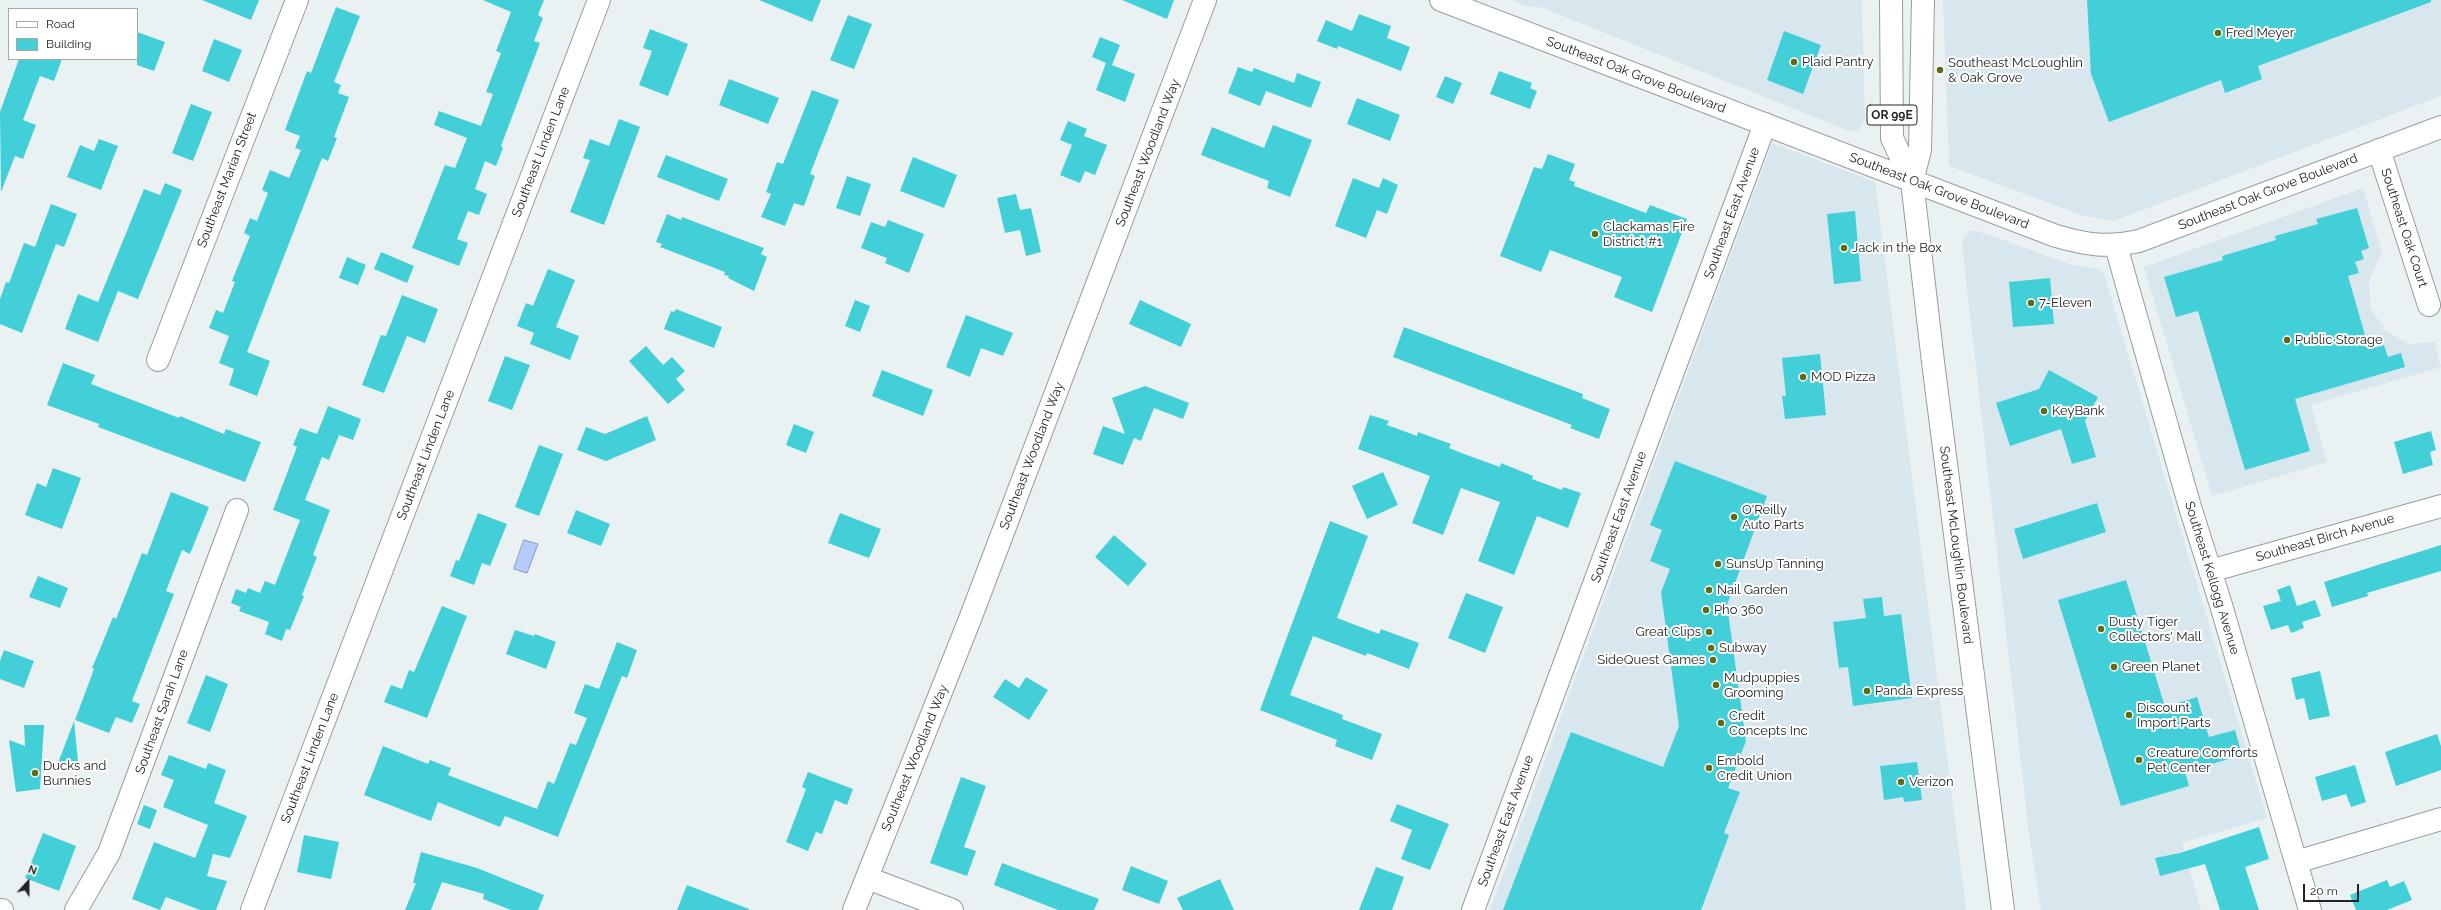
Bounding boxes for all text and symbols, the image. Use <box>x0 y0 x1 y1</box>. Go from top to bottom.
legend <box>8 8 138 60</box>
text: Road <box>46 17 75 31</box>
place label: Fred Meyer <box>2226 25 2294 41</box>
marker: Fred Meyer <box>2213 28 2223 38</box>
street label: Southeast Oak Grove Boulevard <box>1544 33 1728 117</box>
text: Building <box>46 37 92 51</box>
place label: Plaid Pantry <box>1802 54 1874 70</box>
place label: Southeast McLoughlin & Oak Grove <box>1948 55 2083 86</box>
marker: Plaid Pantry <box>1789 57 1799 67</box>
marker: Southeast McLoughlin & Oak Grove <box>1935 65 1945 75</box>
street label: Southeast Woodland Way <box>1113 77 1183 229</box>
street label: Southeast Linden Lane <box>509 85 573 219</box>
road number: OR 99E <box>1867 105 1917 125</box>
street label: Southeast Marian Street <box>194 110 260 250</box>
street label: Southeast East Avenue <box>1701 145 1763 281</box>
street label: Southeast Oak Grove Boulevard <box>1847 149 2031 233</box>
street label: Southeast Oak Grove Boulevard <box>2176 150 2360 234</box>
street label: Southeast Oak Court <box>2377 167 2431 289</box>
place label: Clackamas Fire District #1 <box>1603 219 1695 250</box>
marker: Clackamas Fire District #1 <box>1590 229 1600 239</box>
place label: Jack in the Box <box>1852 240 1942 256</box>
marker: Jack in the Box <box>1839 243 1849 253</box>
place label: 7-Eleven <box>2039 295 2092 311</box>
marker: 7-Eleven <box>2026 298 2036 308</box>
place label: Public Storage <box>2295 332 2383 348</box>
marker: Public Storage <box>2282 335 2292 345</box>
place label: MOD Pizza <box>1811 369 1876 385</box>
marker: MOD Pizza <box>1798 372 1808 382</box>
street label: Southeast Woodland Way <box>997 380 1067 532</box>
street label: Southeast Linden Lane <box>394 388 458 522</box>
place label: KeyBank <box>2052 403 2105 419</box>
marker: KeyBank <box>2039 406 2049 416</box>
street label: Southeast McLoughlin Boulevard <box>1936 445 1976 645</box>
street label: Southeast East Avenue <box>1588 449 1650 585</box>
street label: Southeast Kellogg Avenue <box>2181 500 2243 656</box>
place label: O'Reilly Auto Parts <box>1742 502 1804 533</box>
street label: Southeast Birch Avenue <box>2254 511 2396 565</box>
marker: O'Reilly Auto Parts <box>1729 512 1739 522</box>
place label: SunsUp Tanning <box>1726 556 1824 572</box>
marker: SunsUp Tanning <box>1713 559 1723 569</box>
place label: Nail Garden <box>1717 582 1788 598</box>
marker: Nail Garden <box>1704 585 1714 595</box>
place label: Pho 360 <box>1714 602 1763 618</box>
marker: Pho 360 <box>1701 605 1711 615</box>
place label: Dusty Tiger Collectors' Mall <box>2109 614 2202 645</box>
place label: Great Clips <box>1635 624 1701 640</box>
marker: Dusty Tiger Collectors' Mall <box>2096 624 2106 634</box>
marker: Great Clips <box>1704 627 1714 637</box>
place label: Subway <box>1719 640 1767 656</box>
marker: Subway <box>1706 643 1716 653</box>
street label: Southeast Sarah Lane <box>132 648 192 776</box>
place label: SideQuest Games <box>1597 652 1705 668</box>
marker: SideQuest Games <box>1708 655 1718 665</box>
place label: Green Planet <box>2122 659 2200 675</box>
marker: Green Planet <box>2109 662 2119 672</box>
place label: Mudpuppies Grooming <box>1724 670 1800 701</box>
marker: Mudpuppies Grooming <box>1711 680 1721 690</box>
street label: Southeast Woodland Way <box>878 682 952 834</box>
place label: Panda Express <box>1875 683 1963 699</box>
marker: Panda Express <box>1862 686 1872 696</box>
street label: Southeast Linden Lane <box>278 691 342 825</box>
place label: Discount Import Parts <box>2137 700 2210 731</box>
place label: Credit Concepts Inc <box>1729 708 1808 739</box>
marker: Discount Import Parts <box>2124 710 2134 720</box>
marker: Credit Concepts Inc <box>1716 718 1726 728</box>
place label: Creature Comforts Pet Center <box>2147 745 2258 776</box>
street label: Southeast East Avenue <box>1475 753 1537 889</box>
place label: Embold Credit Union <box>1717 753 1792 784</box>
marker: Creature Comforts Pet Center <box>2134 755 2144 765</box>
place label: Ducks and Bunnies <box>43 758 106 789</box>
marker: Embold Credit Union <box>1704 763 1714 773</box>
marker: Ducks and Bunnies <box>30 768 40 778</box>
place label: Verizon <box>1909 774 1954 790</box>
marker: Verizon <box>1896 777 1906 787</box>
north arrow <box>8 862 48 902</box>
text: N <box>26 863 39 878</box>
scale bar <box>2305 876 2361 902</box>
text: 20 m <box>2310 884 2338 898</box>

